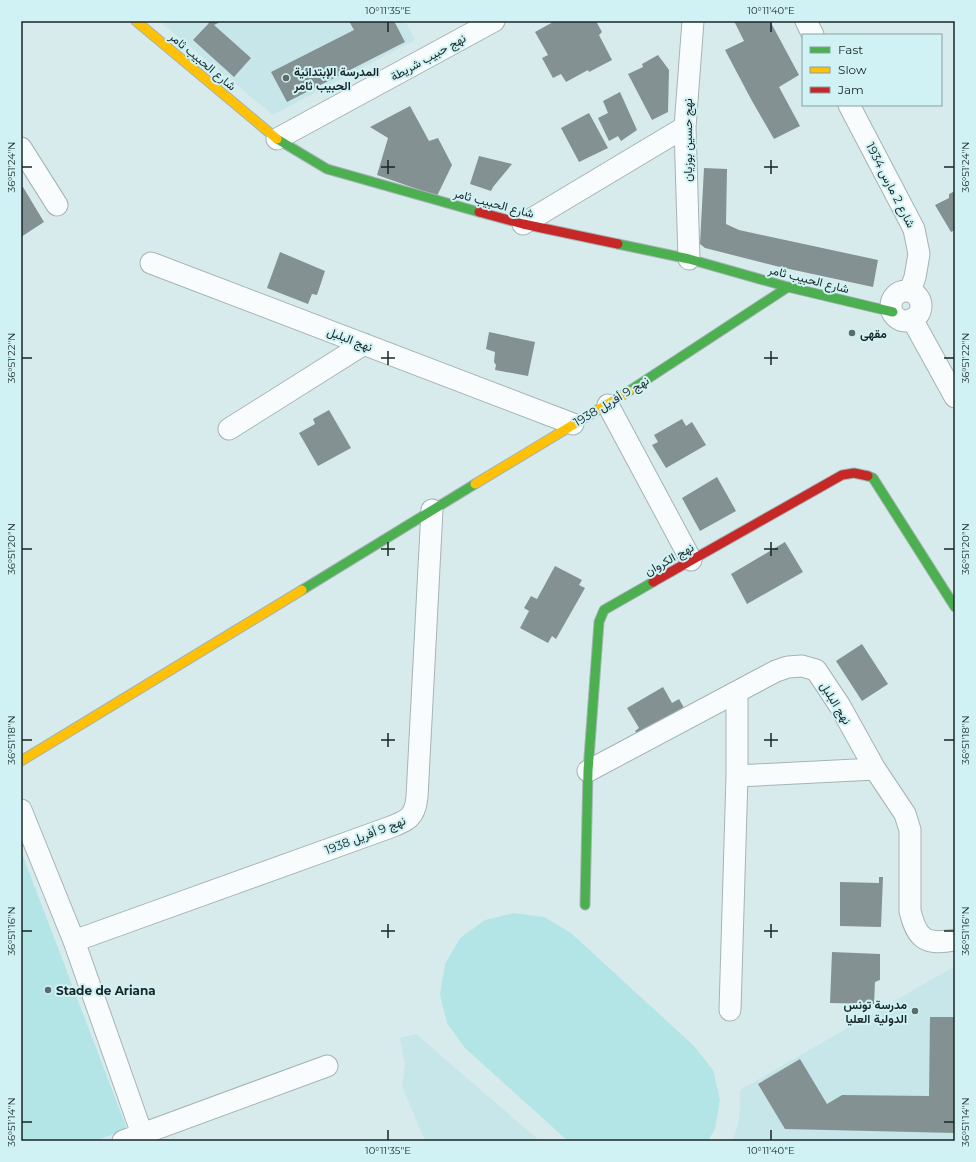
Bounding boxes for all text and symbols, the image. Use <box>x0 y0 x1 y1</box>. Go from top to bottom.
text: 10°11'35"E <box>365 4 411 17</box>
text: 10°11'40"E <box>747 4 795 17</box>
street label: شارع الحبيب ثامر <box>164 28 239 95</box>
street label: نهج حبيب شريطة <box>388 30 469 86</box>
legend <box>802 34 942 106</box>
text: Fast <box>838 42 863 57</box>
text: Slow <box>838 62 867 77</box>
place label: المدرسة الإبتدائية الحبيب ثامر <box>293 64 379 94</box>
marker: المدرسة الإبتدائية الحبيب ثامر <box>281 73 291 83</box>
text: Jam <box>837 82 864 97</box>
street label: نهج حسين بوزيان <box>680 98 697 182</box>
street label: شارع 2 مارس 1934 <box>861 140 919 231</box>
text: 36°51'24"N <box>5 142 18 192</box>
text: 36°51'24"N <box>959 142 972 192</box>
street label: شارع الحبيب ثامر <box>451 185 536 223</box>
street label: شارع الحبيب ثامر <box>766 261 851 298</box>
street label: نهج البلبل <box>325 324 375 356</box>
place label: مقهى <box>860 326 887 342</box>
marker: مقهى <box>847 328 857 338</box>
text: 36°51'22"N <box>5 333 18 383</box>
text: 36°51'22"N <box>959 333 972 383</box>
street label: نهج 9 أفريل 1938 <box>571 373 653 431</box>
text: 36°51'20"N <box>5 523 18 575</box>
text: 36°51'20"N <box>959 523 972 575</box>
street label: نهج الكروان <box>642 539 697 580</box>
street label: نهج البلبل <box>815 679 855 728</box>
text: 36°51'18"N <box>5 715 18 765</box>
text: 36°51'18"N <box>959 715 972 765</box>
street label: نهج 9 أفريل 1938 <box>322 813 408 859</box>
text: 36°51'16"N <box>5 906 18 956</box>
text: 36°51'16"N <box>959 906 972 956</box>
place label: Stade de Ariana <box>56 983 156 998</box>
marker: Stade de Ariana <box>43 985 53 995</box>
place label: مدرسة تونس الدولية العليا <box>843 997 907 1027</box>
marker: مدرسة تونس الدولية العليا <box>910 1006 920 1016</box>
text: 36°51'14"N <box>5 1097 18 1147</box>
text: 36°51'14"N <box>959 1097 972 1147</box>
text: 10°11'35"E <box>365 1144 411 1157</box>
text: 10°11'40"E <box>747 1144 795 1157</box>

